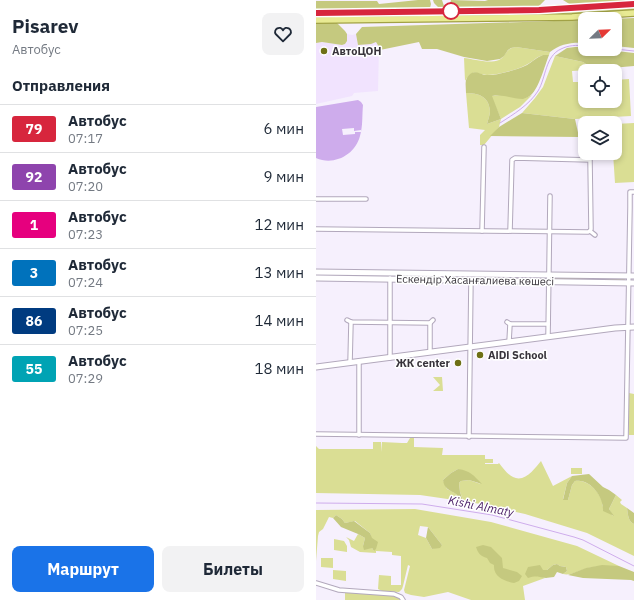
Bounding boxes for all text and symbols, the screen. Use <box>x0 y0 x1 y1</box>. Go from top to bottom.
unlabelled marker <box>442 2 460 20</box>
north arrow <box>578 12 622 56</box>
map controls <box>578 12 622 160</box>
button: heart <box>262 13 304 55</box>
text: Pisarev <box>12 14 79 38</box>
text: Автобус <box>12 41 61 58</box>
place label: АвтоЦОН <box>332 44 381 58</box>
marker: АвтоЦОН <box>319 46 329 56</box>
button: locate <box>578 64 622 108</box>
text: Отправления <box>12 76 110 95</box>
text: Автобус <box>68 111 127 130</box>
button: layers <box>578 116 622 160</box>
text: 6 мин <box>263 119 304 138</box>
text: 79 <box>26 120 42 138</box>
text: 07:17 <box>68 130 103 147</box>
text: Автобус <box>68 159 127 178</box>
text: 9 мин <box>263 167 304 186</box>
text: 92 <box>26 168 42 186</box>
text: 07:20 <box>68 178 103 195</box>
text: Автобус <box>68 207 127 226</box>
text: 12 мин <box>254 215 304 234</box>
text: 1 <box>30 216 38 234</box>
text: 07:23 <box>68 226 103 243</box>
text: Автобус <box>68 255 127 274</box>
text: 13 мин <box>254 263 304 282</box>
text: 3 <box>30 264 38 282</box>
street label: Ескендір Хасанғалиева көшесі <box>396 272 554 288</box>
text: 07:24 <box>68 274 103 291</box>
text: Автобус <box>68 303 127 322</box>
text: 14 мин <box>254 311 304 330</box>
text: 86 <box>26 312 42 330</box>
text: 07:25 <box>68 322 103 339</box>
place label: AiDi School <box>488 348 548 362</box>
marker: AiDi School <box>475 350 485 360</box>
text: Автобус <box>68 351 127 370</box>
place label: ЖК center <box>396 356 451 370</box>
marker: ЖК center <box>453 358 463 368</box>
text: 18 мин <box>254 359 304 378</box>
text: 55 <box>26 360 42 378</box>
text: 07:29 <box>68 370 103 387</box>
water label: Kіshі Almaty <box>447 492 516 520</box>
button: Маршрут <box>12 546 154 592</box>
button: Билеты <box>162 546 304 592</box>

